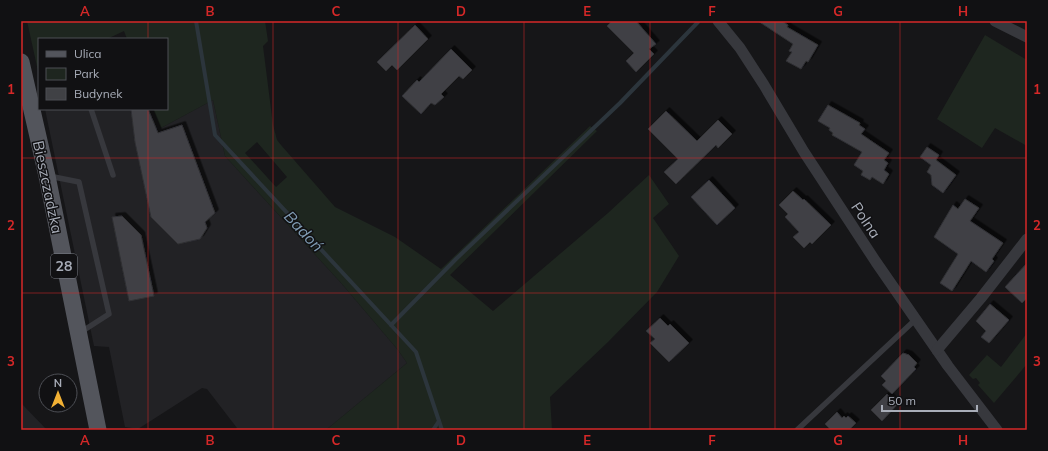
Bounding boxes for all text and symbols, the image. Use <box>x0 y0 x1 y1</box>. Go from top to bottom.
text: A <box>80 3 90 19</box>
text: B <box>206 3 215 19</box>
text: C <box>332 3 341 19</box>
text: D <box>456 3 466 19</box>
text: E <box>583 3 591 19</box>
text: F <box>708 3 716 19</box>
text: G <box>833 3 843 19</box>
text: H <box>958 3 968 19</box>
legend <box>38 38 168 110</box>
text: Ulica <box>74 46 102 61</box>
text: Park <box>74 66 100 81</box>
text: 1 <box>7 81 15 97</box>
text: 1 <box>1033 81 1041 97</box>
text: Budynek <box>74 86 123 101</box>
street label: Bieszczadzka <box>29 139 67 235</box>
street label: Polna <box>847 198 885 242</box>
water label: Badoń <box>280 206 328 256</box>
text: 2 <box>7 217 15 233</box>
text: 2 <box>1033 217 1041 233</box>
road number: 28 <box>51 254 77 278</box>
text: 3 <box>7 353 15 369</box>
text: 3 <box>1033 353 1041 369</box>
north arrow <box>38 373 78 413</box>
text: N <box>54 376 62 390</box>
scale bar <box>882 387 977 413</box>
text: 50 m <box>888 393 916 408</box>
text: A <box>80 432 90 448</box>
text: B <box>206 432 215 448</box>
text: C <box>332 432 341 448</box>
text: D <box>456 432 466 448</box>
text: E <box>583 432 591 448</box>
text: F <box>708 432 716 448</box>
text: G <box>833 432 843 448</box>
text: H <box>958 432 968 448</box>

